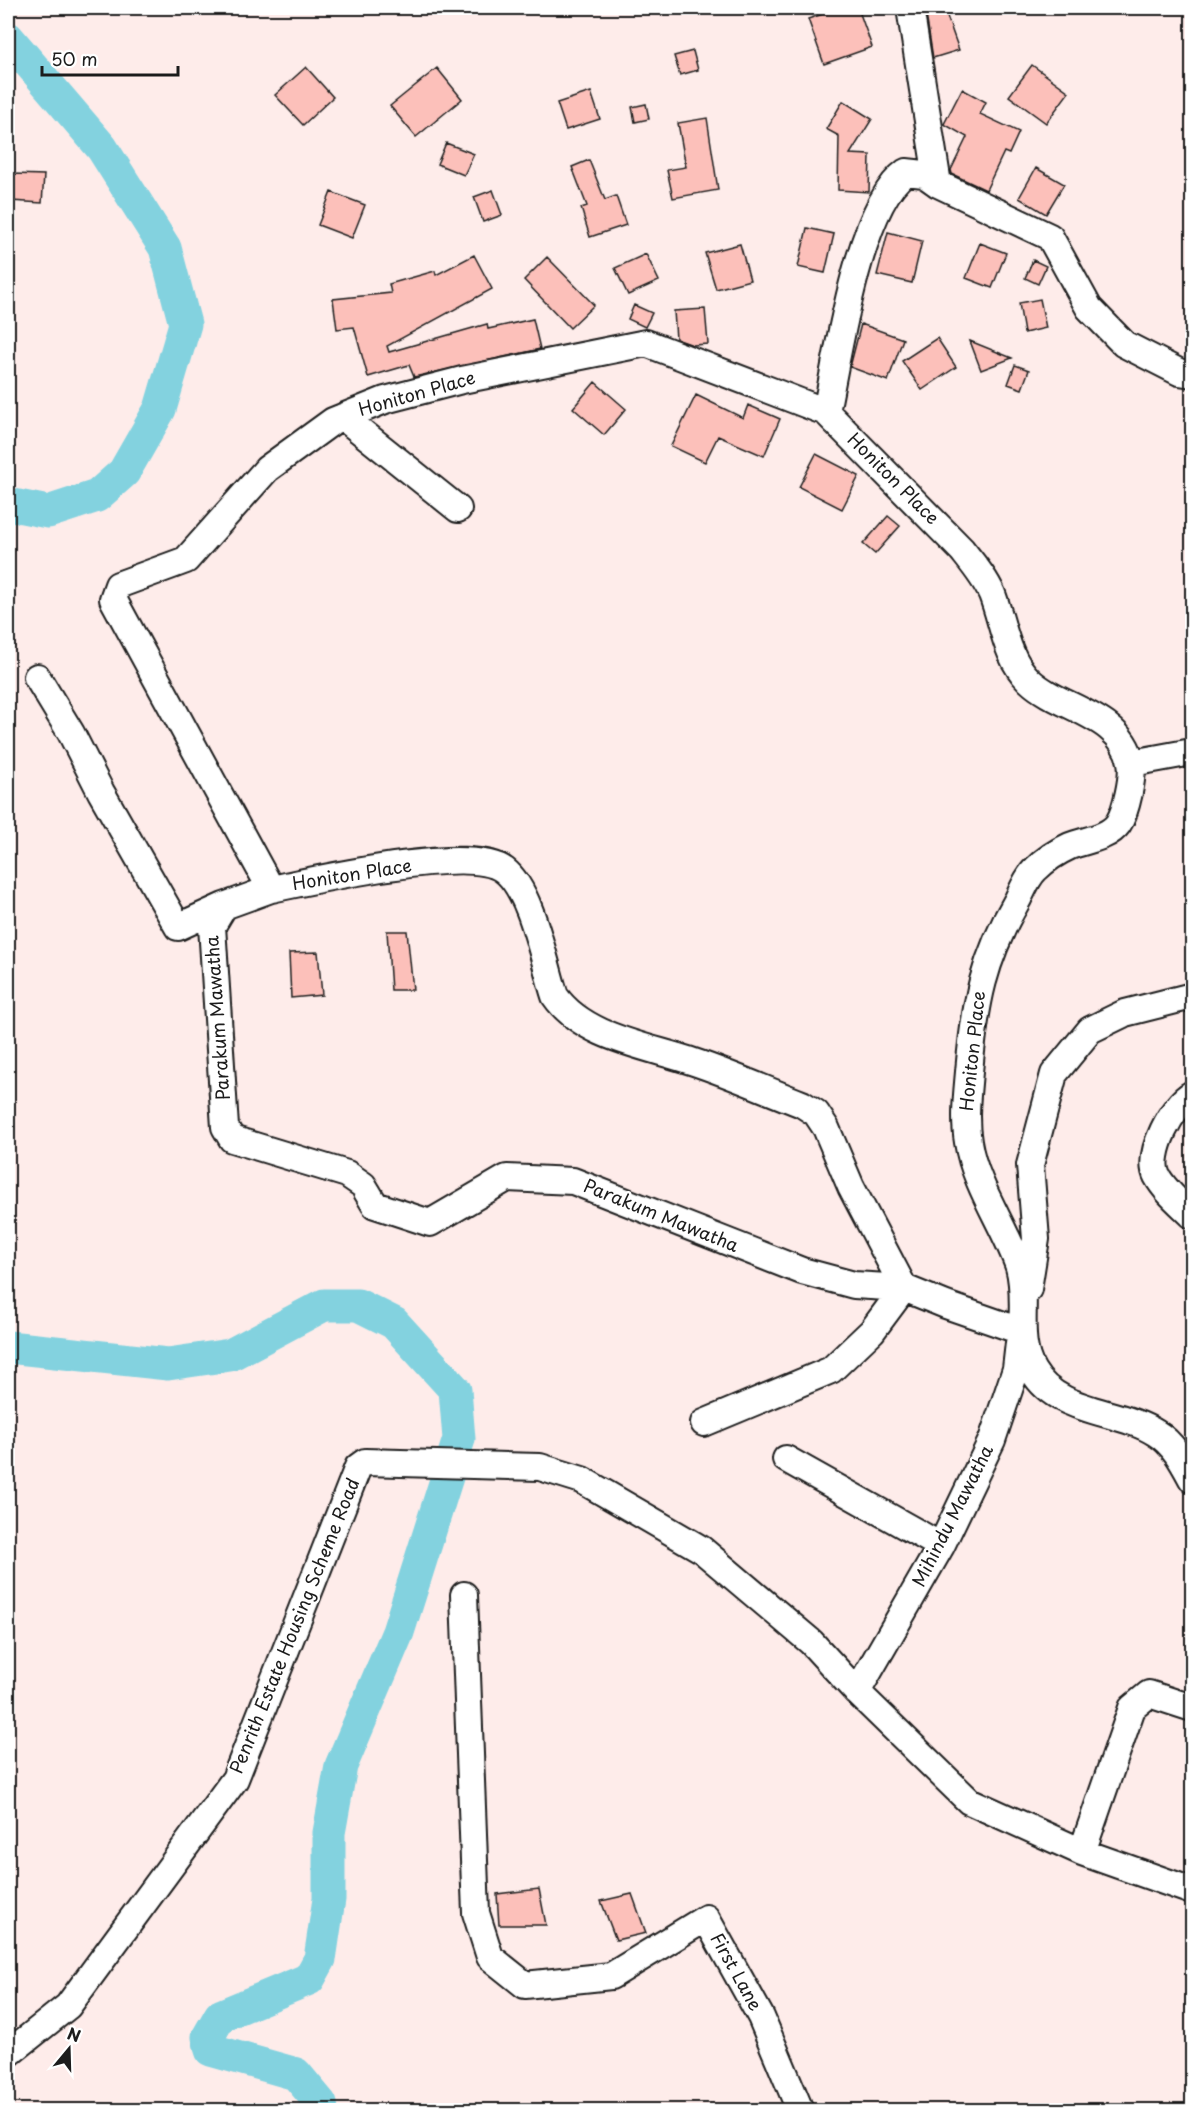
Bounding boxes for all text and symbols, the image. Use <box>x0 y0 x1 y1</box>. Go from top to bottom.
scale bar <box>42 39 178 77</box>
text: 50 m <box>51 45 98 72</box>
street label: Honiton Place <box>355 363 478 422</box>
street label: Honiton Place <box>842 426 946 530</box>
street label: Honiton Place <box>290 851 413 896</box>
street label: Parakum Mawatha <box>197 934 236 1101</box>
street label: Honiton Place <box>952 990 991 1112</box>
street label: Parakum Mawatha <box>580 1171 744 1258</box>
street label: Mihindu Mawatha <box>904 1439 999 1591</box>
street label: Penrith Estate Housing Scheme Road <box>222 1474 365 1777</box>
street label: First Lane <box>705 1927 770 2015</box>
north arrow <box>39 2019 99 2079</box>
text: N <box>64 2020 84 2047</box>

